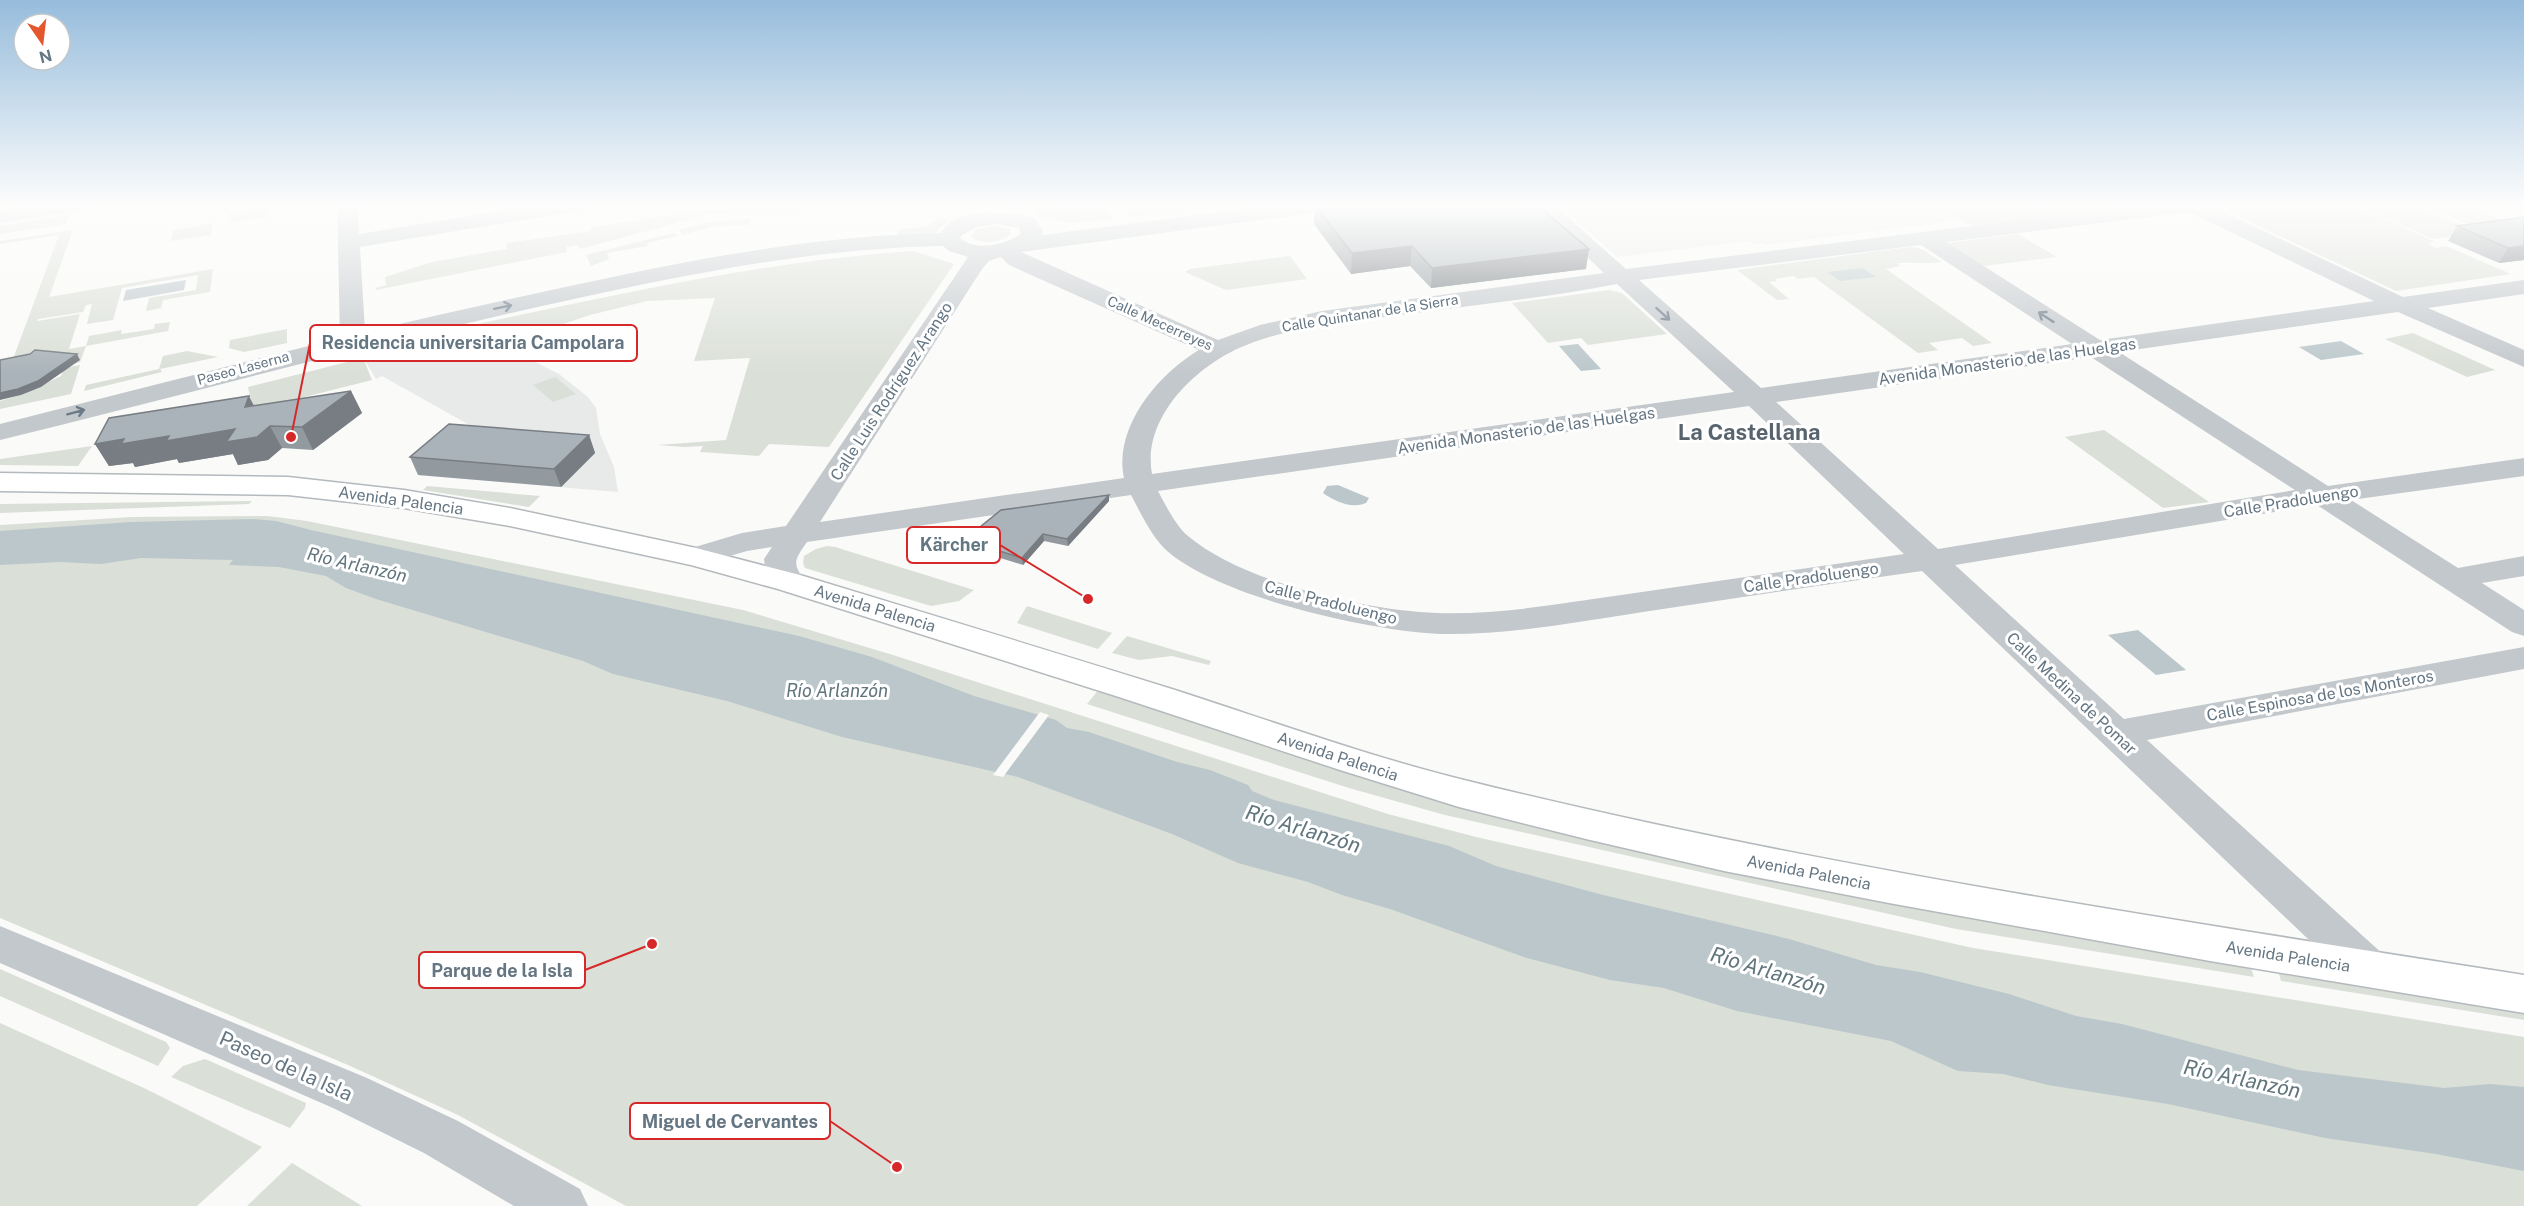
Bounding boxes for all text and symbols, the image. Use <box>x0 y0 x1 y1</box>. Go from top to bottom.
north arrow <box>12 12 72 72</box>
text: N <box>37 45 54 67</box>
street label: Calle Quintanar de la Sierra <box>1281 291 1459 335</box>
street label: Calle Mecerreyes <box>1105 293 1215 353</box>
street label: Calle Luis Rodríguez Arango <box>826 298 956 484</box>
one-way arrow <box>492 301 512 312</box>
one-way arrow <box>1656 307 1671 321</box>
one-way arrow <box>2038 310 2055 322</box>
callout: Residencia universitaria Campolara <box>310 325 637 361</box>
text: Residencia universitaria Campolara <box>322 332 624 353</box>
street label: Avenida Monasterio de las Huelgas <box>1877 334 2137 389</box>
street label: Paseo Laserna <box>195 348 291 388</box>
street label: Avenida Monasterio de las Huelgas <box>1396 403 1656 458</box>
one-way arrow <box>66 406 85 418</box>
district label: La Castellana <box>1678 419 1820 445</box>
street label: Calle Pradoluengo <box>2222 481 2360 522</box>
street label: Avenida Palencia <box>337 482 465 519</box>
callout: Kärcher <box>907 527 1000 563</box>
text: Kärcher <box>920 534 989 555</box>
water label: Río Arlanzón <box>305 543 409 586</box>
street label: Calle Pradoluengo <box>1742 559 1880 596</box>
street label: Calle Pradoluengo <box>1263 577 1399 628</box>
street label: Avenida Palencia <box>812 581 938 636</box>
street label: Calle Medina de Pomar <box>2003 628 2141 758</box>
street label: Calle Espinosa de los Monteros <box>2205 666 2435 725</box>
water label: Río Arlanzón <box>786 680 888 701</box>
street label: Avenida Palencia <box>1275 728 1401 785</box>
water label: Río Arlanzón <box>1243 799 1364 858</box>
street label: Avenida Palencia <box>1745 851 1872 894</box>
street label: Avenida Palencia <box>2224 937 2352 976</box>
water label: Río Arlanzón <box>1708 941 1829 1000</box>
callout: Parque de la Isla <box>419 952 585 988</box>
text: Parque de la Isla <box>431 960 573 981</box>
street label: Paseo de la Isla <box>216 1026 356 1106</box>
water label: Río Arlanzón <box>2181 1054 2303 1103</box>
callout: Miguel de Cervantes <box>630 1103 830 1139</box>
text: Miguel de Cervantes <box>642 1111 818 1132</box>

